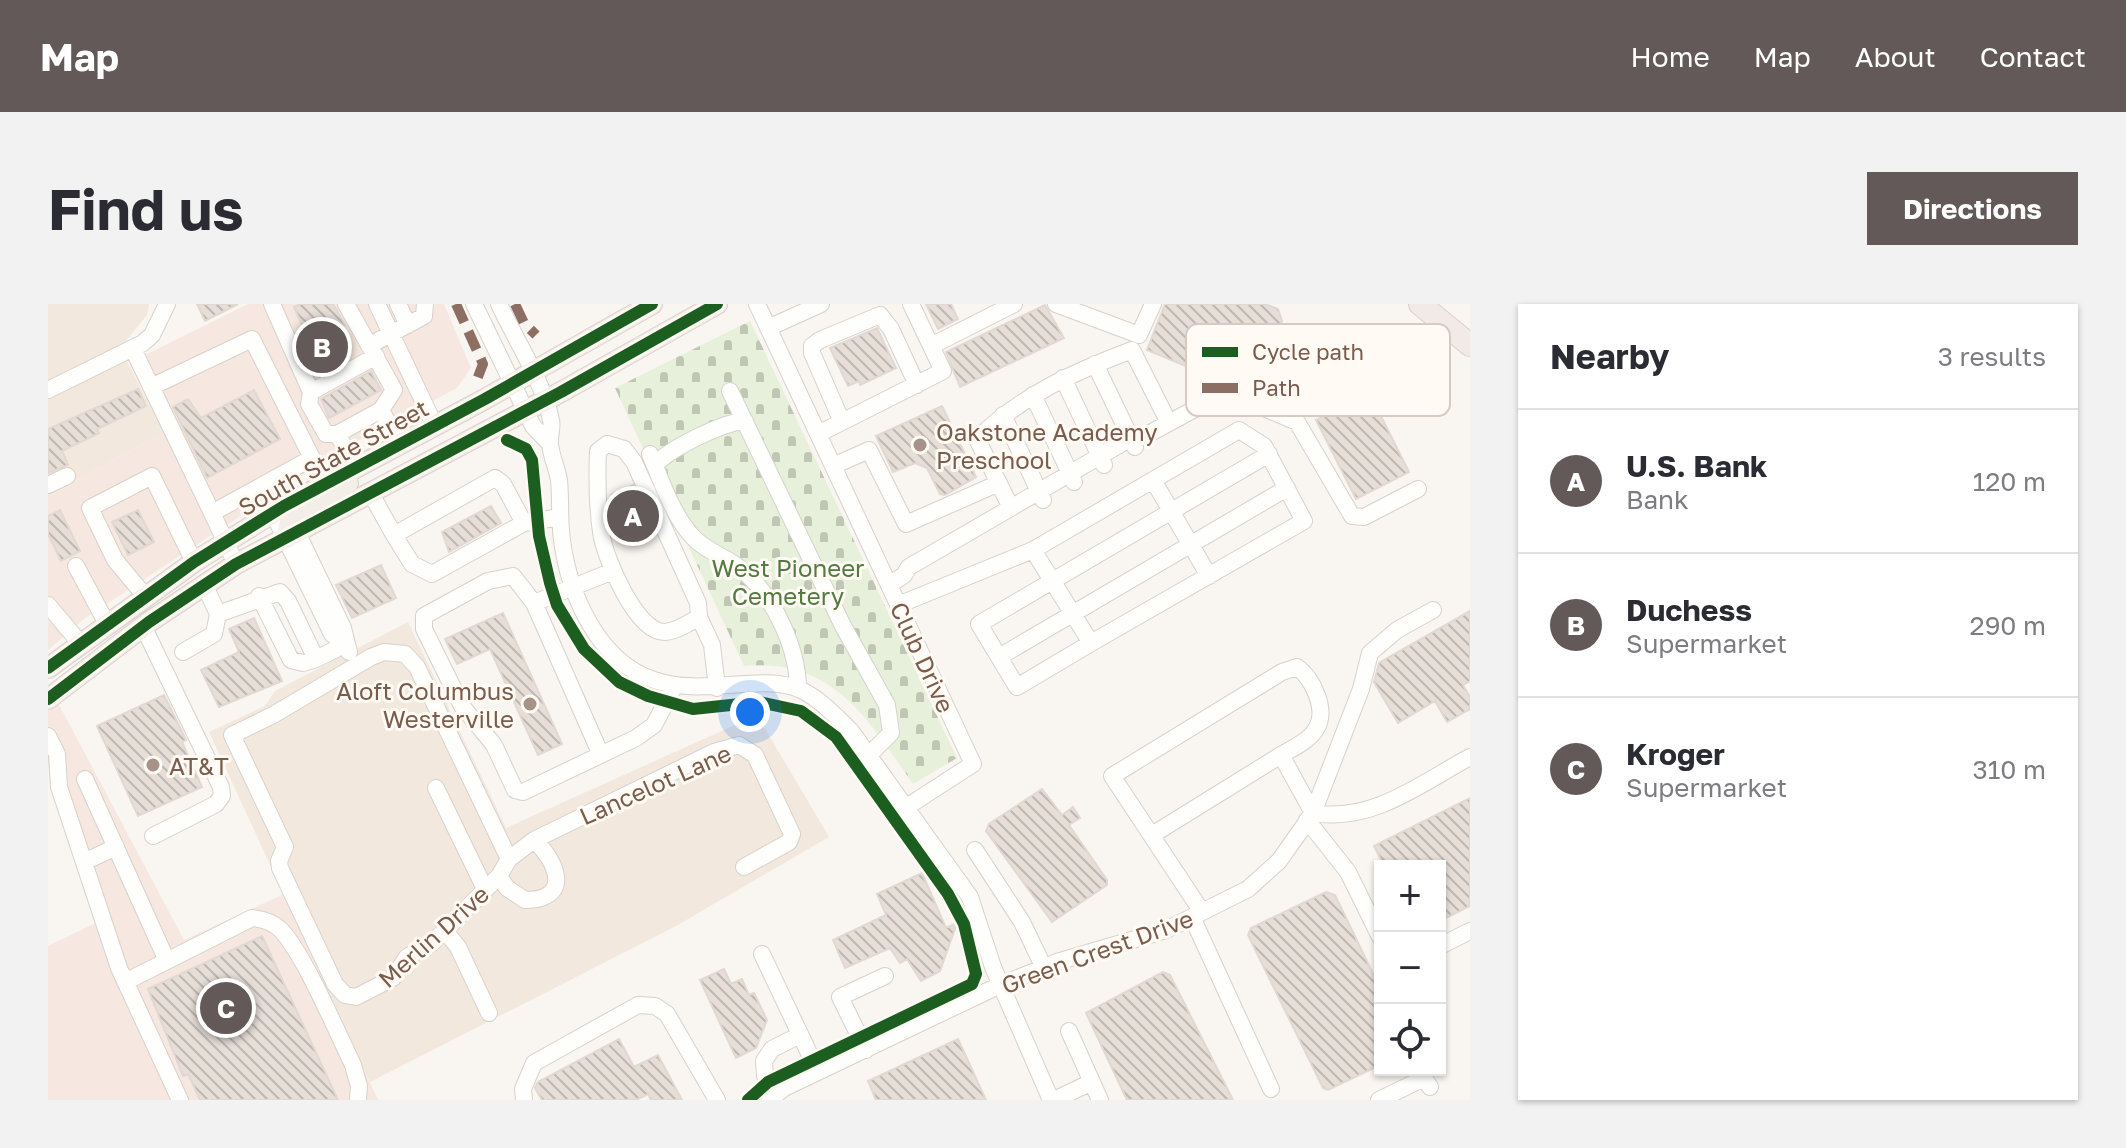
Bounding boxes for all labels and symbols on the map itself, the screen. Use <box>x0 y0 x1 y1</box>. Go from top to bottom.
pin: B <box>296 317 348 377</box>
legend <box>1186 324 1450 416</box>
text: Cycle path <box>1252 338 1364 365</box>
text: Path <box>1252 374 1301 401</box>
street label: South State Street <box>233 393 433 521</box>
place label: Oakstone Academy Preschool <box>936 417 1158 474</box>
marker: Oakstone Academy Preschool <box>911 436 929 454</box>
pin: A <box>607 486 659 546</box>
park label: West Pioneer Cemetery <box>712 553 864 610</box>
street label: Club Drive <box>885 597 961 717</box>
place label: Aloft Columbus Westerville <box>336 676 514 733</box>
your location <box>730 692 770 732</box>
marker: Aloft Columbus Westerville <box>521 695 539 713</box>
street label: Lancelot Lane <box>575 738 735 830</box>
place label: AT&T <box>169 751 229 780</box>
marker: AT&T <box>144 756 162 774</box>
street label: Merlin Drive <box>372 879 494 993</box>
street label: Green Crest Drive <box>997 903 1197 999</box>
pin: C <box>200 978 252 1038</box>

